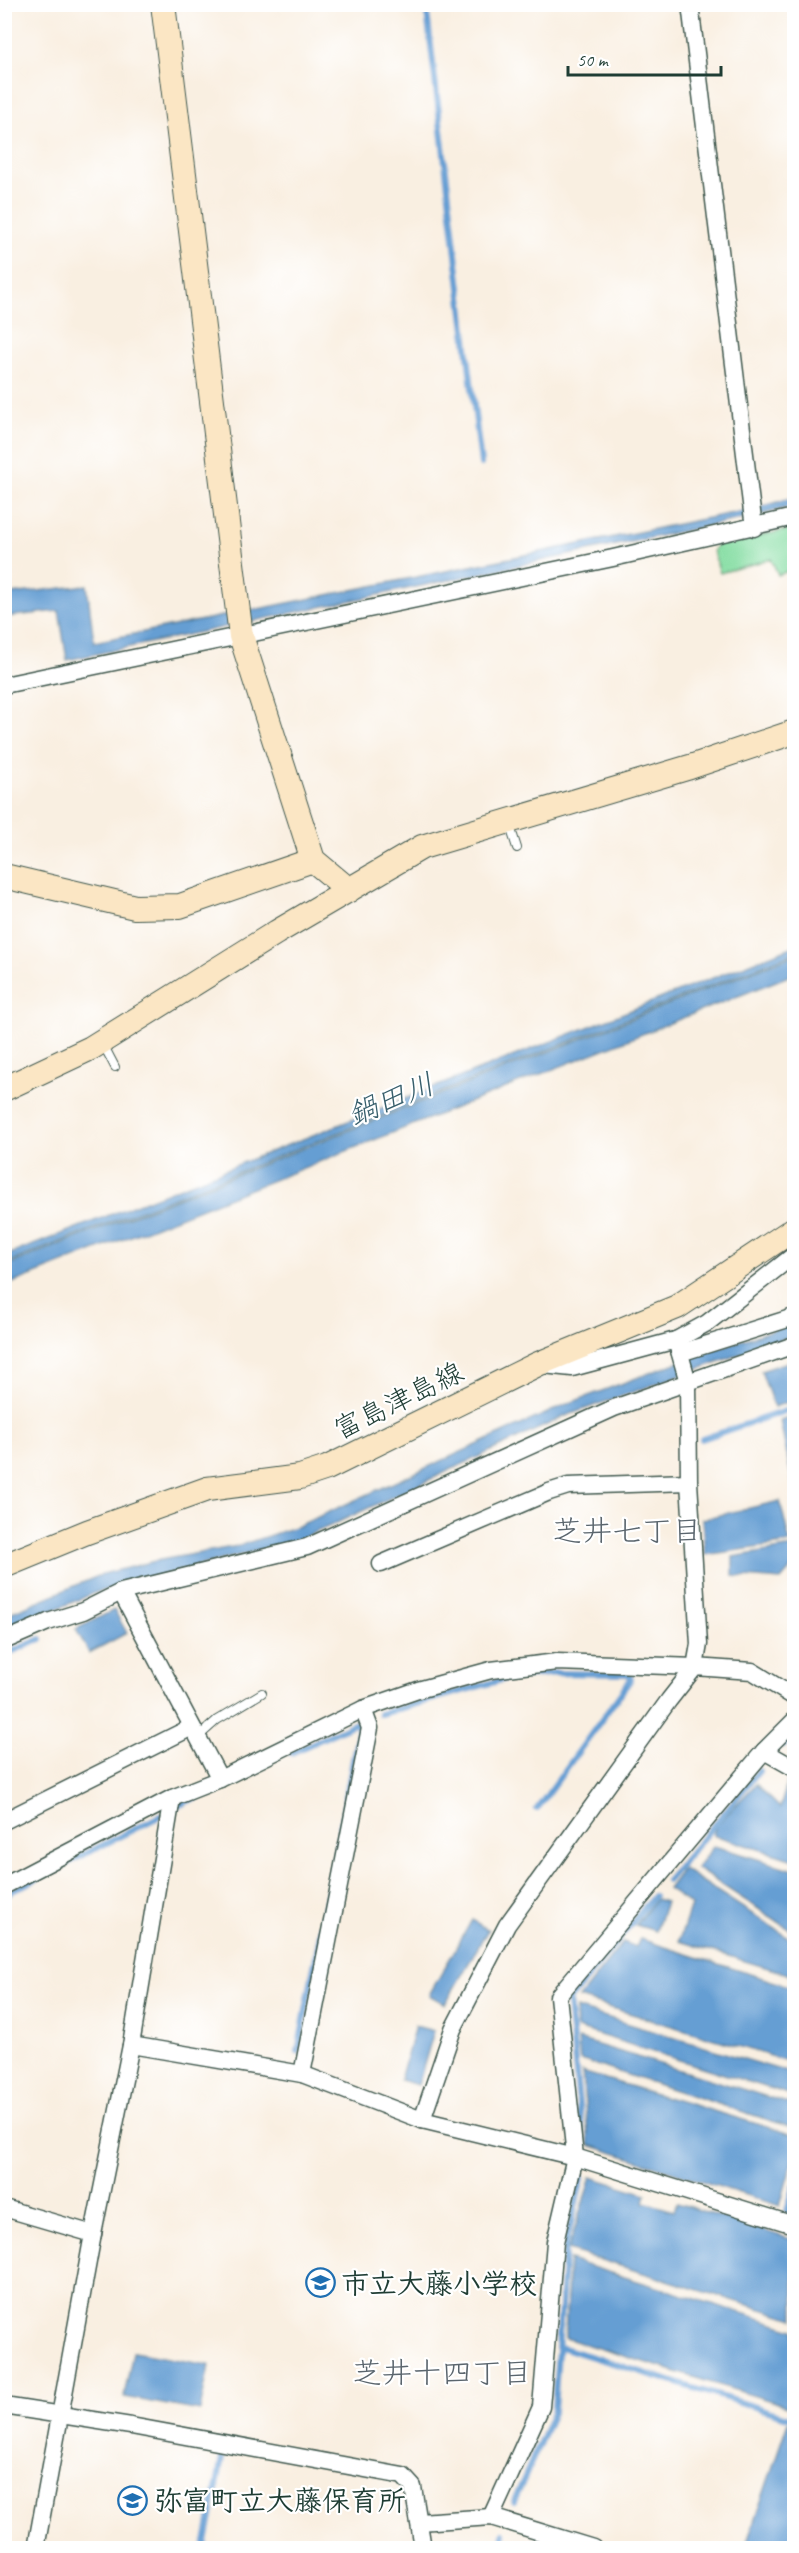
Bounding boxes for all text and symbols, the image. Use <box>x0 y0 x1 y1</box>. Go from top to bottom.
scale bar <box>568 39 721 77</box>
text: 50 m <box>577 49 610 71</box>
water label: 鍋田川 <box>342 1065 440 1133</box>
street label: 富島津島線 <box>328 1354 469 1447</box>
district label: 芝井七丁目 <box>552 1512 702 1550</box>
place label: 市立大藤小学校 <box>341 2266 537 2301</box>
school or university icon: 市立大藤小学校 <box>304 2267 336 2299</box>
district label: 芝井十四丁目 <box>352 2354 532 2392</box>
place label: 弥富町立大藤保育所 <box>154 2483 406 2518</box>
school or university icon: 弥富町立大藤保育所 <box>117 2484 149 2516</box>

